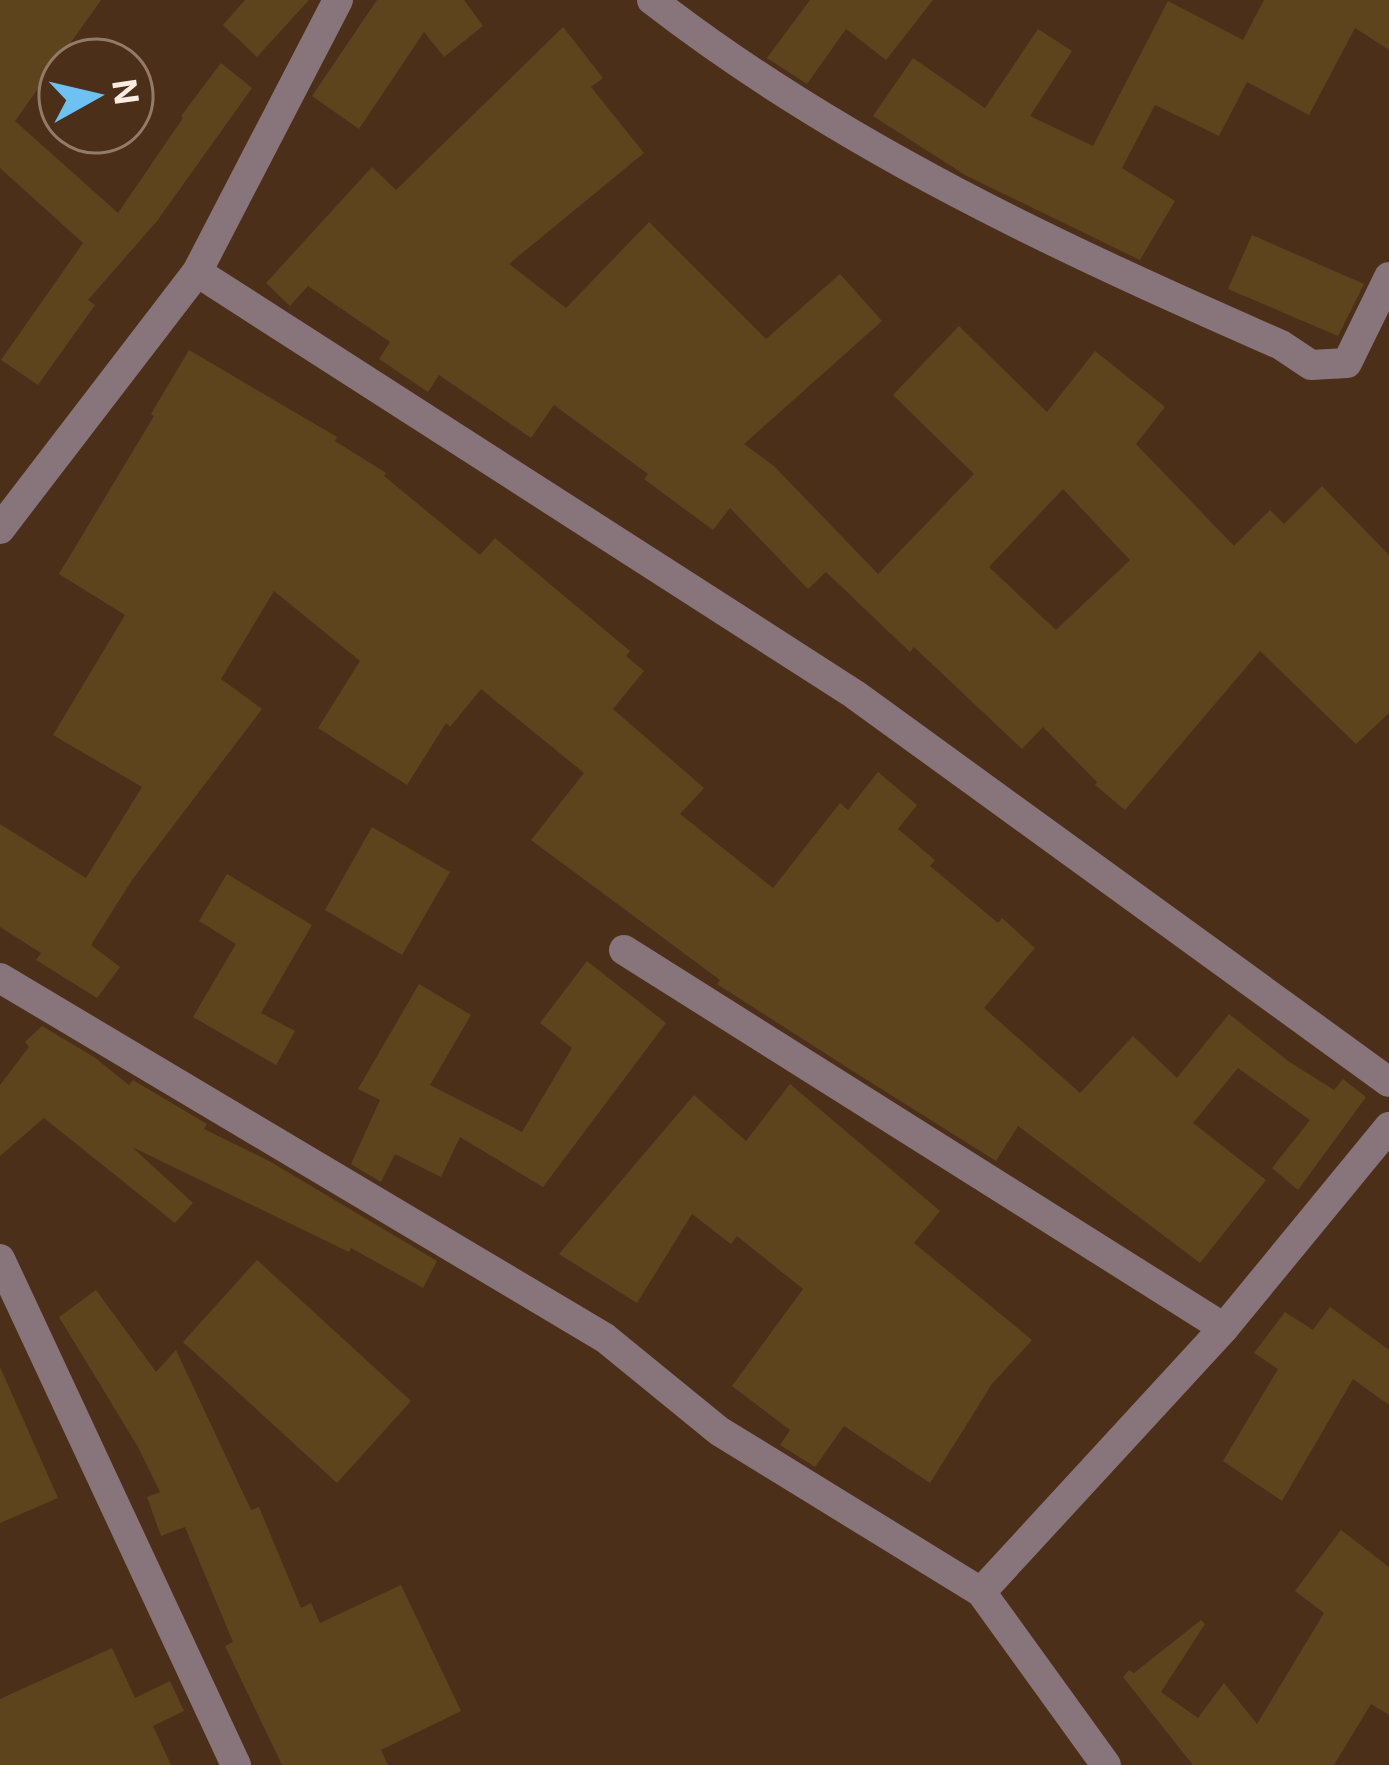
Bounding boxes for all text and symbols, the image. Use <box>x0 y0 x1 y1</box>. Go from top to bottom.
north arrow <box>36 36 156 156</box>
text: N <box>104 77 147 107</box>

